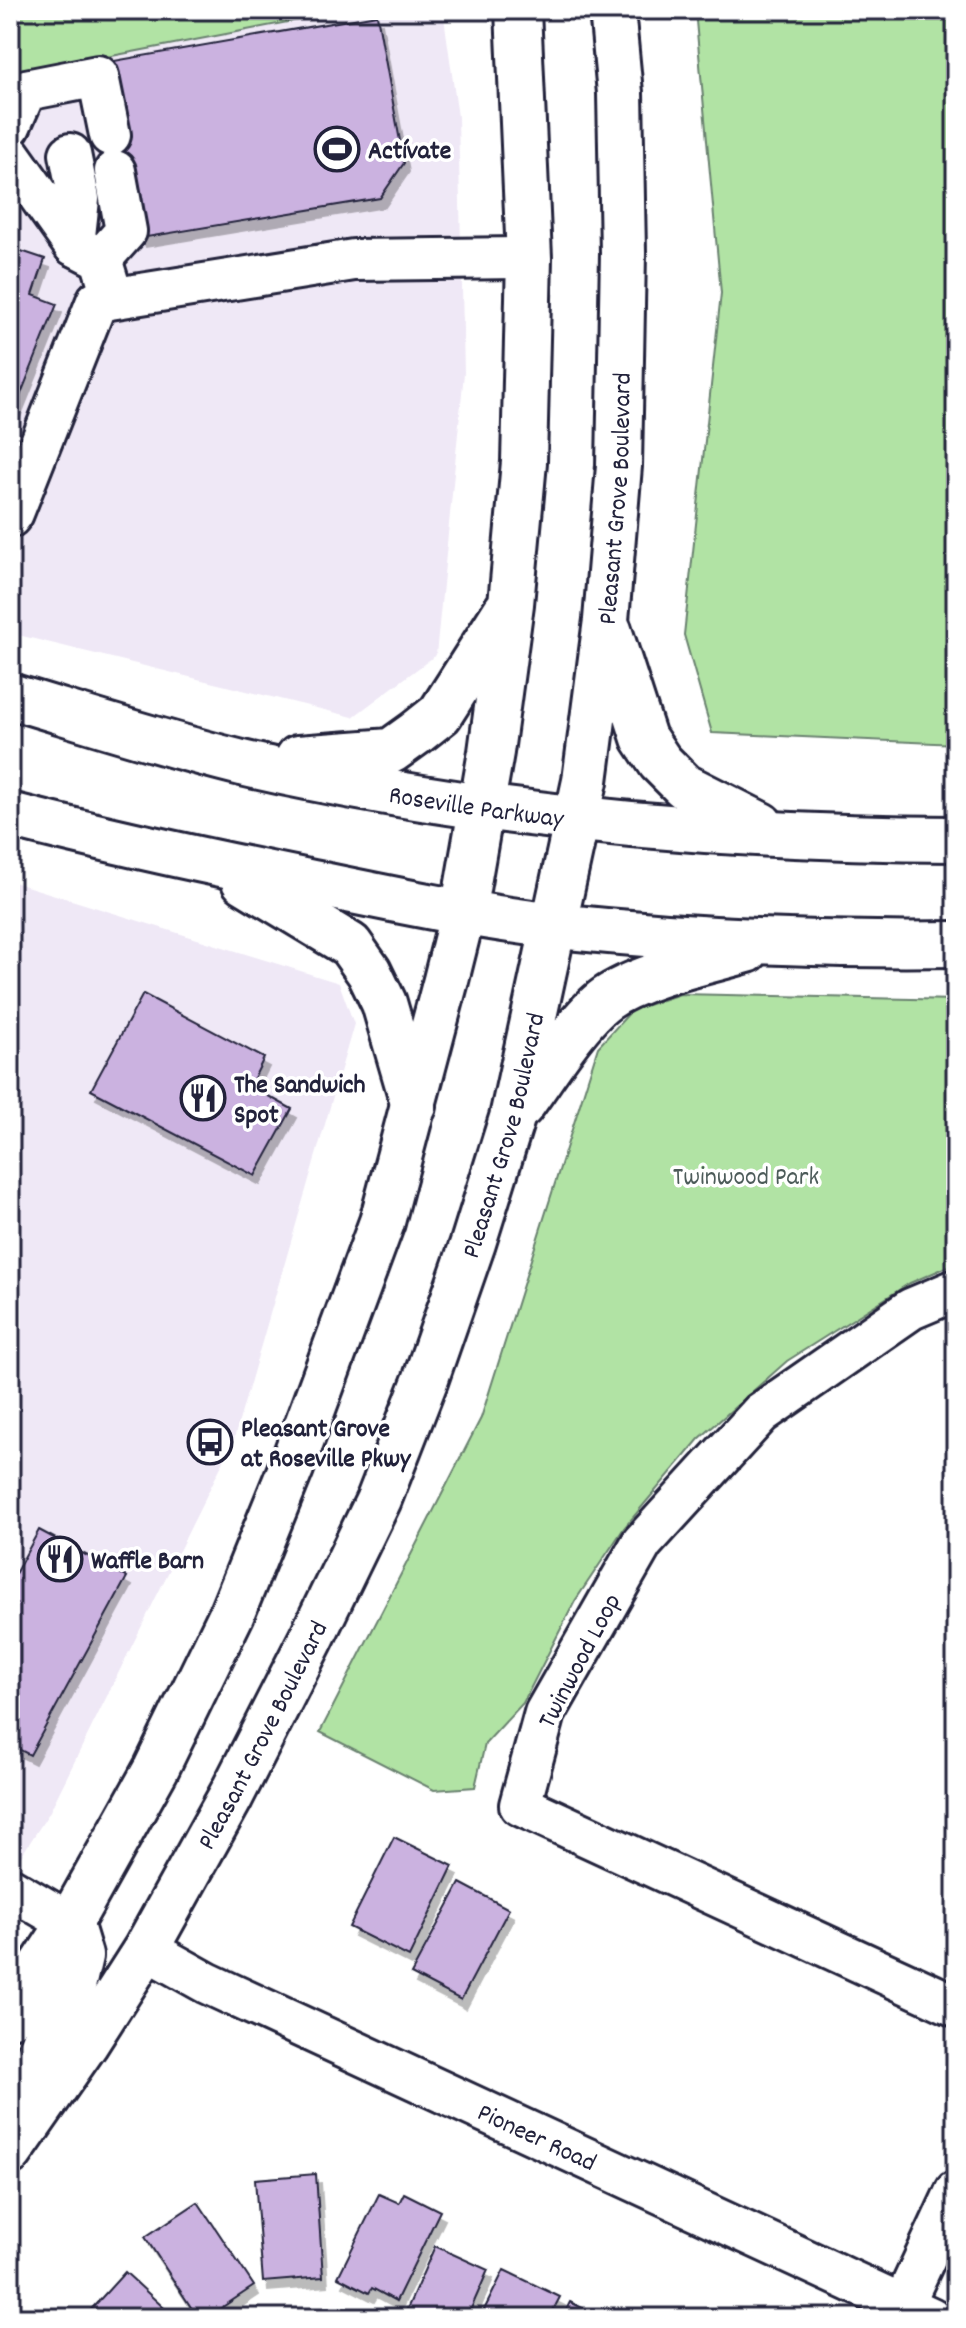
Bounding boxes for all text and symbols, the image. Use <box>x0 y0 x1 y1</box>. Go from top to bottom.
sports icon: Actívate <box>313 125 361 173</box>
place label: Actívate <box>368 134 451 171</box>
street label: Pleasant Grove Boulevard <box>591 372 643 626</box>
street label: Roseville Parkway <box>386 778 566 839</box>
street label: Pleasant Grove Boulevard <box>454 1010 556 1264</box>
place label: The Sandwich Spot <box>234 1068 366 1135</box>
restaurant icon: The Sandwich Spot <box>179 1074 227 1122</box>
park label: Twinwood Park <box>673 1160 819 1197</box>
place label: Pleasant Grove at Roseville Pkwy <box>241 1412 412 1479</box>
bus stop icon: Pleasant Grove at Roseville Pkwy <box>186 1418 234 1466</box>
restaurant icon: Waffle Barn <box>36 1535 84 1583</box>
place label: Waffle Barn <box>91 1544 204 1581</box>
street label: Twinwood Loop <box>530 1588 632 1736</box>
street label: Pleasant Grove Boulevard <box>190 1616 339 1857</box>
street label: Pioneer Road <box>470 2096 602 2183</box>

